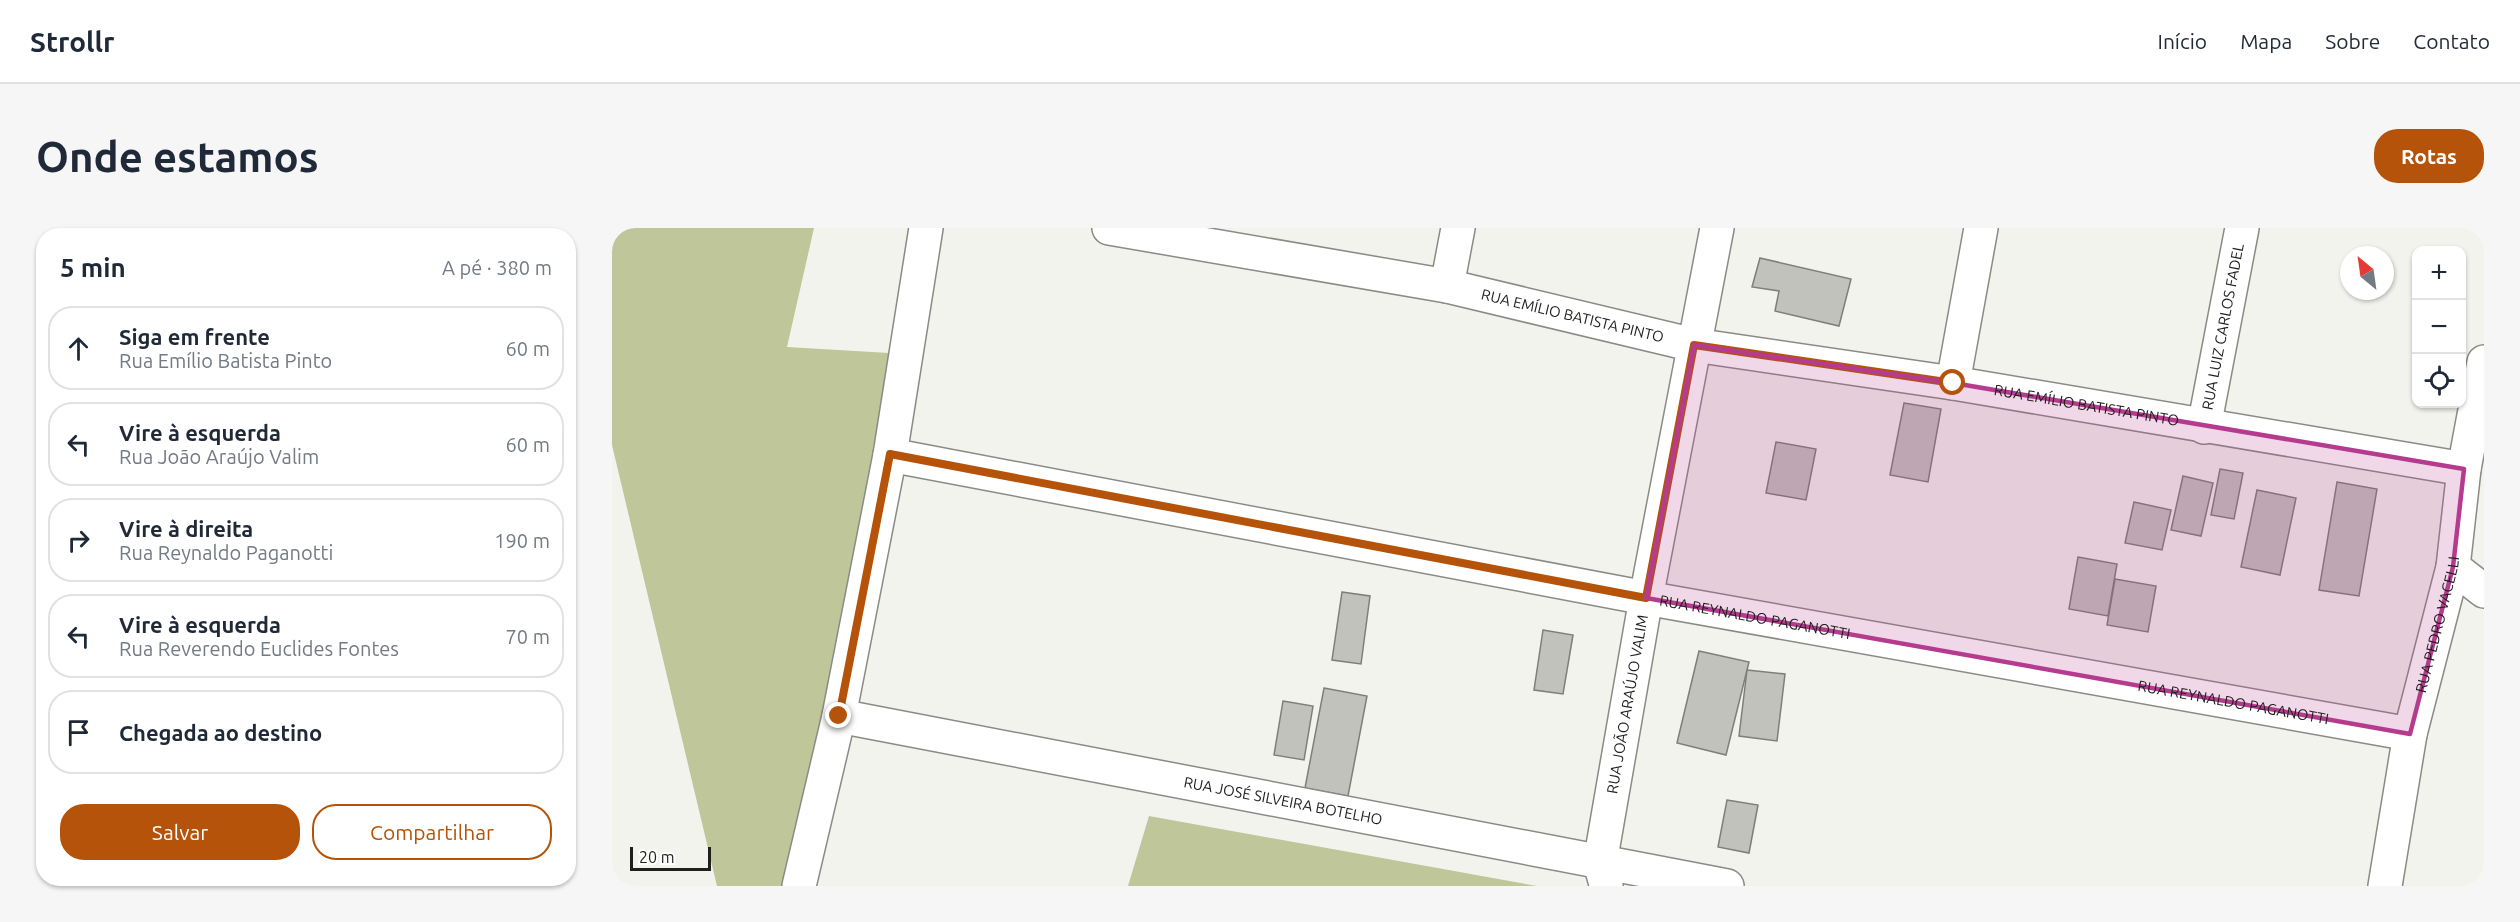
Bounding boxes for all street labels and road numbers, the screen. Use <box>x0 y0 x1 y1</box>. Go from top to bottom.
street label: RUA LUIZ CARLOS FADEL <box>2198 242 2247 411</box>
street label: RUA EMÍLIO BATISTA PINTO <box>1480 285 1666 346</box>
street label: RUA EMÍLIO BATISTA PINTO <box>1993 381 2180 429</box>
street label: RUA PEDRO VACELLI <box>2412 555 2462 695</box>
street label: RUA REYNALDO PAGANOTTI <box>1658 592 1852 642</box>
street label: RUA JOÃO ARAÚJO VALIM <box>1603 613 1651 795</box>
street label: RUA REYNALDO PAGANOTTI <box>2137 677 2330 727</box>
street label: RUA JOSÉ SILVEIRA BOTELHO <box>1182 773 1384 828</box>

